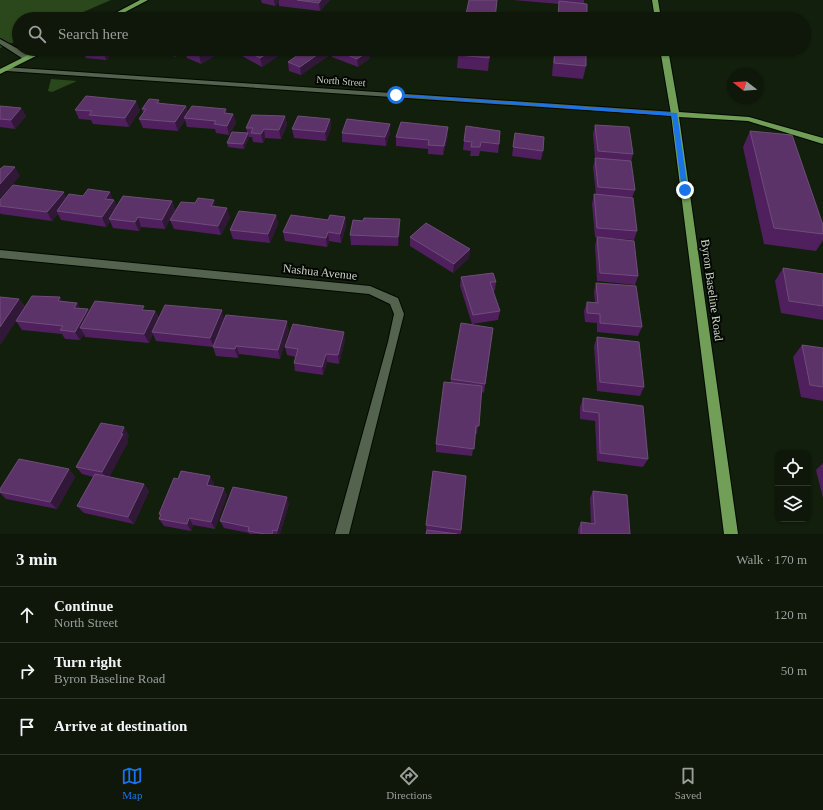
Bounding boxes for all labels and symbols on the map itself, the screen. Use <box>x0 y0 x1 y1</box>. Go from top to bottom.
north arrow <box>727 68 763 104</box>
street label: North Street <box>316 74 366 88</box>
route start <box>387 86 405 104</box>
route end <box>676 181 694 199</box>
street label: Byron Baseline Road <box>698 238 726 342</box>
street label: Nashua Avenue <box>282 261 358 283</box>

